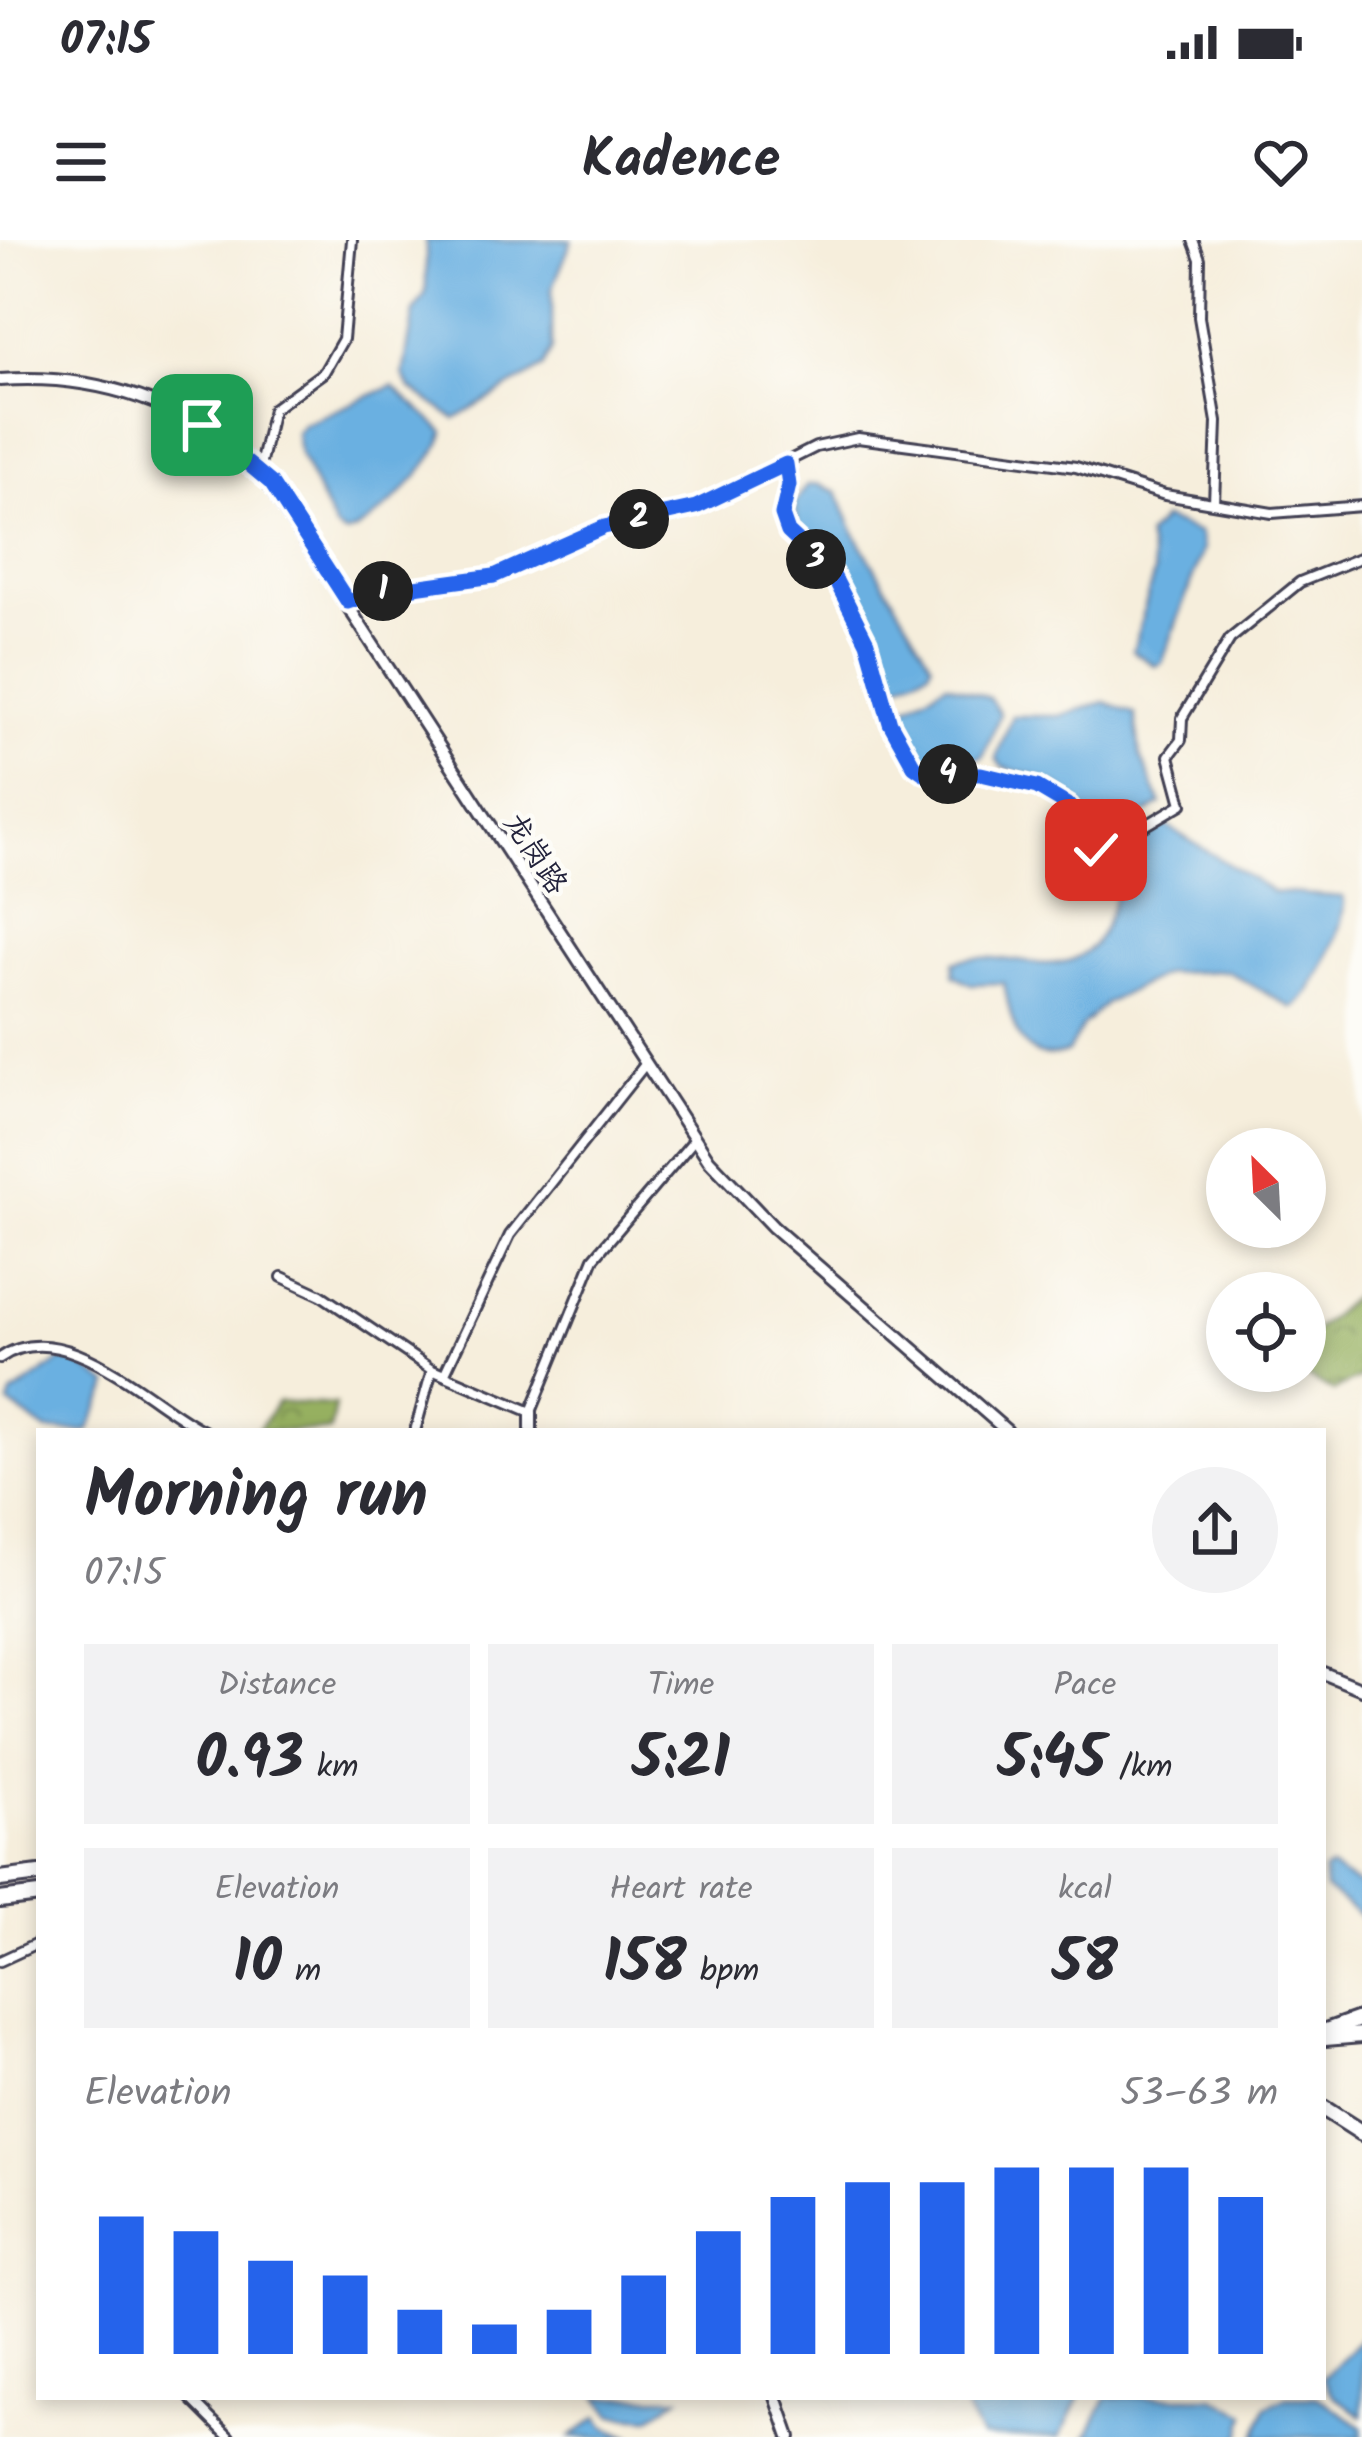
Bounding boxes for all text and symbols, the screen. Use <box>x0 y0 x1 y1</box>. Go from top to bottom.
text: 07:15 <box>60 6 152 78</box>
text: Kadence <box>582 119 780 205</box>
icon: menu <box>48 129 114 195</box>
icon: heart <box>1248 129 1314 195</box>
pin <box>151 374 253 476</box>
icon: arrive <box>169 392 235 458</box>
pin: 2 <box>609 489 669 549</box>
text: 2 <box>629 492 649 545</box>
pin: 3 <box>786 529 846 589</box>
text: 3 <box>807 532 825 585</box>
pin: 1 <box>353 561 413 621</box>
text: 1 <box>378 564 388 617</box>
pin: 4 <box>918 744 978 804</box>
text: 4 <box>939 747 957 800</box>
pin <box>1045 799 1147 901</box>
street label: 龙岗路 <box>490 803 579 905</box>
icon: check <box>1063 817 1129 883</box>
north arrow <box>1206 1128 1326 1248</box>
map controls <box>1206 1128 1326 1392</box>
button: locate <box>1206 1272 1326 1392</box>
text: Morning run <box>84 1446 428 1551</box>
button: share <box>1152 1467 1278 1593</box>
text: 07:15 <box>84 1544 164 1606</box>
text: Distance <box>218 1660 336 1713</box>
text: Time <box>648 1660 714 1713</box>
text: Pace <box>1054 1660 1116 1713</box>
text: 0.93 <box>195 1713 304 1809</box>
text: 5:21 <box>632 1713 730 1809</box>
text: 5:45 <box>998 1713 1106 1809</box>
text: km <box>304 1742 359 1795</box>
text: /km <box>1106 1742 1172 1795</box>
text: Elevation <box>215 1864 339 1917</box>
text: Heart rate <box>609 1864 753 1917</box>
text: kcal <box>1058 1864 1112 1917</box>
text: 10 <box>233 1917 282 2013</box>
text: 158 <box>603 1917 687 2013</box>
text: 58 <box>1052 1917 1118 2013</box>
text: m <box>282 1946 321 1999</box>
text: bpm <box>687 1946 759 1999</box>
text: Elevation <box>84 2064 232 2126</box>
text: 53–63 m <box>1120 2064 1278 2126</box>

